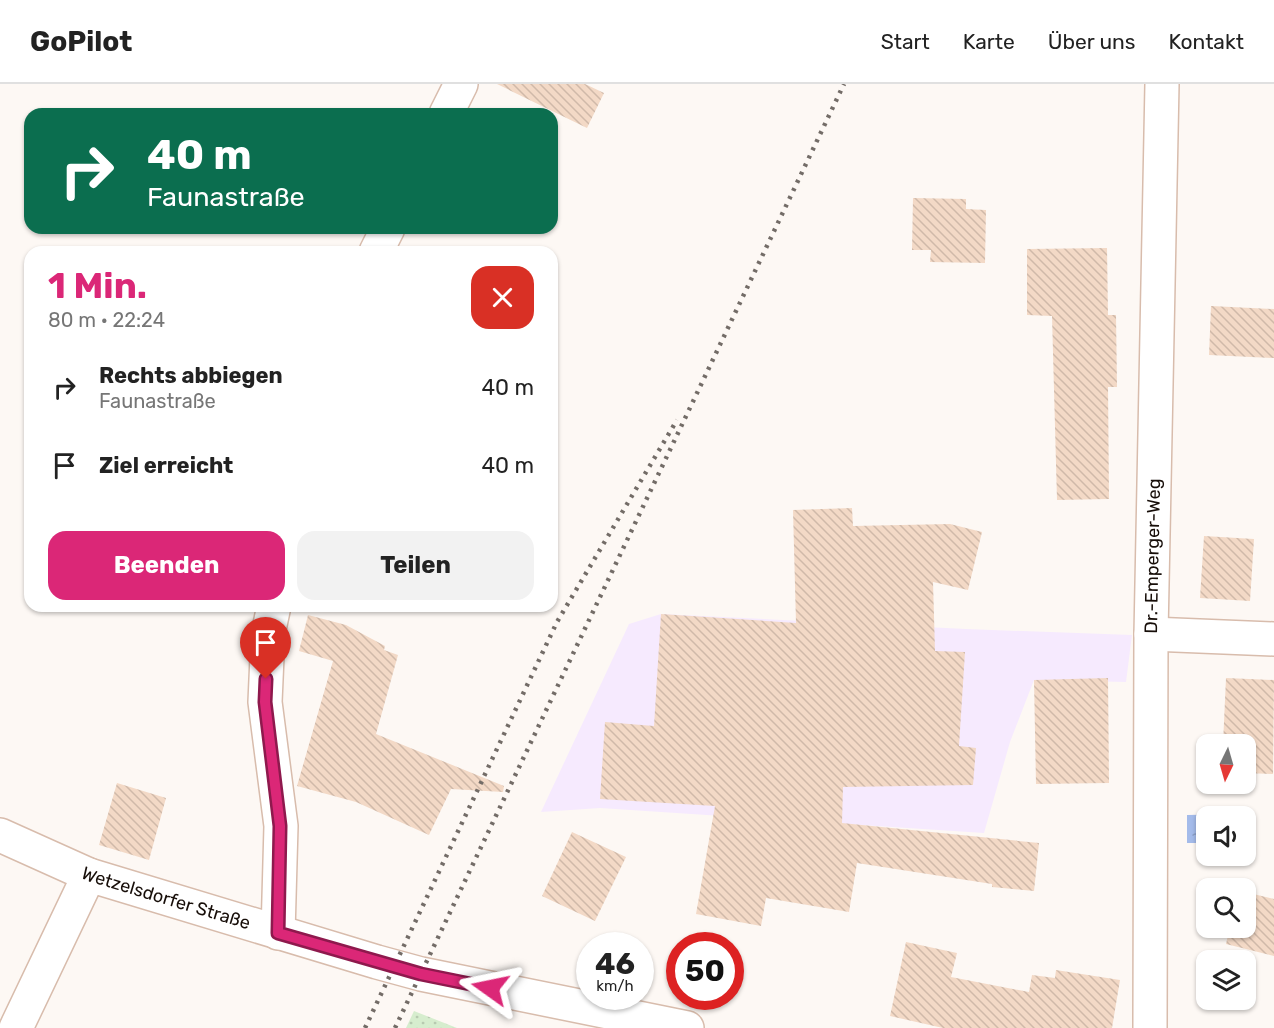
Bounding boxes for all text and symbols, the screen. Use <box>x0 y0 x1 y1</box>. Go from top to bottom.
text: GoPilot <box>30 25 132 58</box>
text: Start <box>881 29 930 54</box>
text: Karte <box>963 29 1015 54</box>
text: Über uns <box>1048 29 1136 54</box>
text: Kontakt <box>1169 29 1244 54</box>
text: 40 m <box>147 130 252 180</box>
icon: right <box>48 132 126 210</box>
text: Faunastraße <box>147 181 305 213</box>
text: 1 Min. <box>48 264 147 307</box>
button: close <box>471 266 534 329</box>
text: 80 m · 22:24 <box>48 308 165 332</box>
text: Rechts abbiegen <box>99 362 283 389</box>
icon: right <box>48 371 81 404</box>
text: 40 m <box>481 374 534 401</box>
text: Faunastraße <box>99 389 216 413</box>
icon: arrive <box>48 449 81 482</box>
text: Ziel erreicht <box>99 452 233 479</box>
text: 40 m <box>481 452 534 479</box>
street label: Dr.-Emperger-Weg <box>1140 478 1165 634</box>
button: Beenden <box>48 531 285 600</box>
button: Teilen <box>297 531 534 600</box>
pin <box>240 617 291 679</box>
icon: arrive <box>249 626 282 659</box>
north arrow <box>1196 734 1256 794</box>
map controls <box>1196 734 1256 1010</box>
button: sound <box>1196 806 1256 866</box>
street label: Wetzelsdorfer Straße <box>78 862 253 934</box>
button: search <box>1196 878 1256 938</box>
speed limit sign: 50 <box>666 932 744 1010</box>
text: 46 <box>595 946 635 982</box>
button: layers <box>1196 950 1256 1010</box>
position arrow <box>458 956 522 1020</box>
text: km/h <box>596 977 634 995</box>

